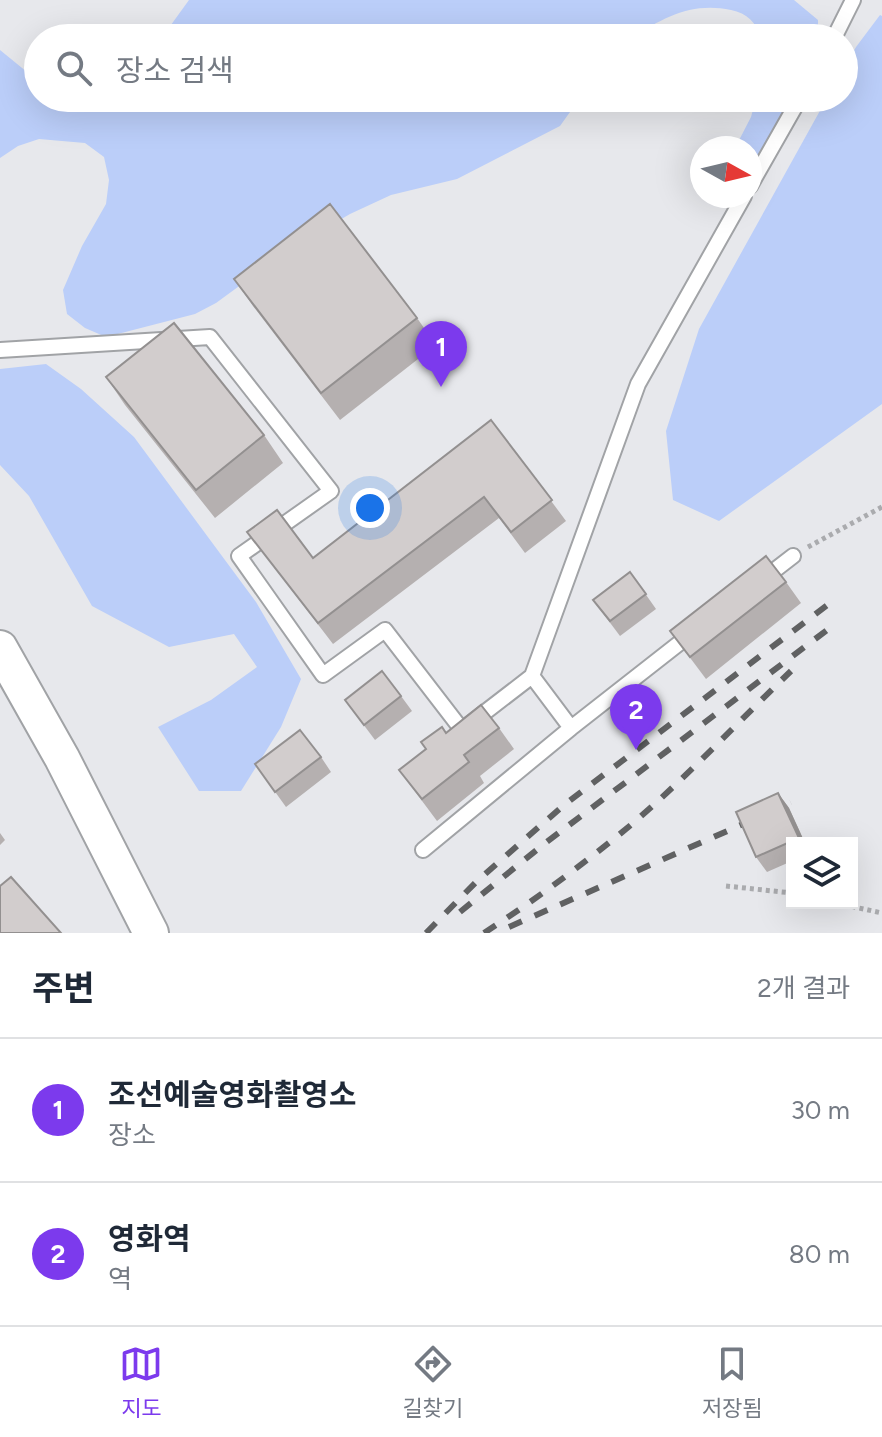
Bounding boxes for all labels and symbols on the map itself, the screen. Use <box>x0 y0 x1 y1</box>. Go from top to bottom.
north arrow <box>690 136 762 208</box>
pin: 1 <box>415 321 467 387</box>
your location <box>350 488 390 528</box>
pin: 2 <box>610 684 662 750</box>

